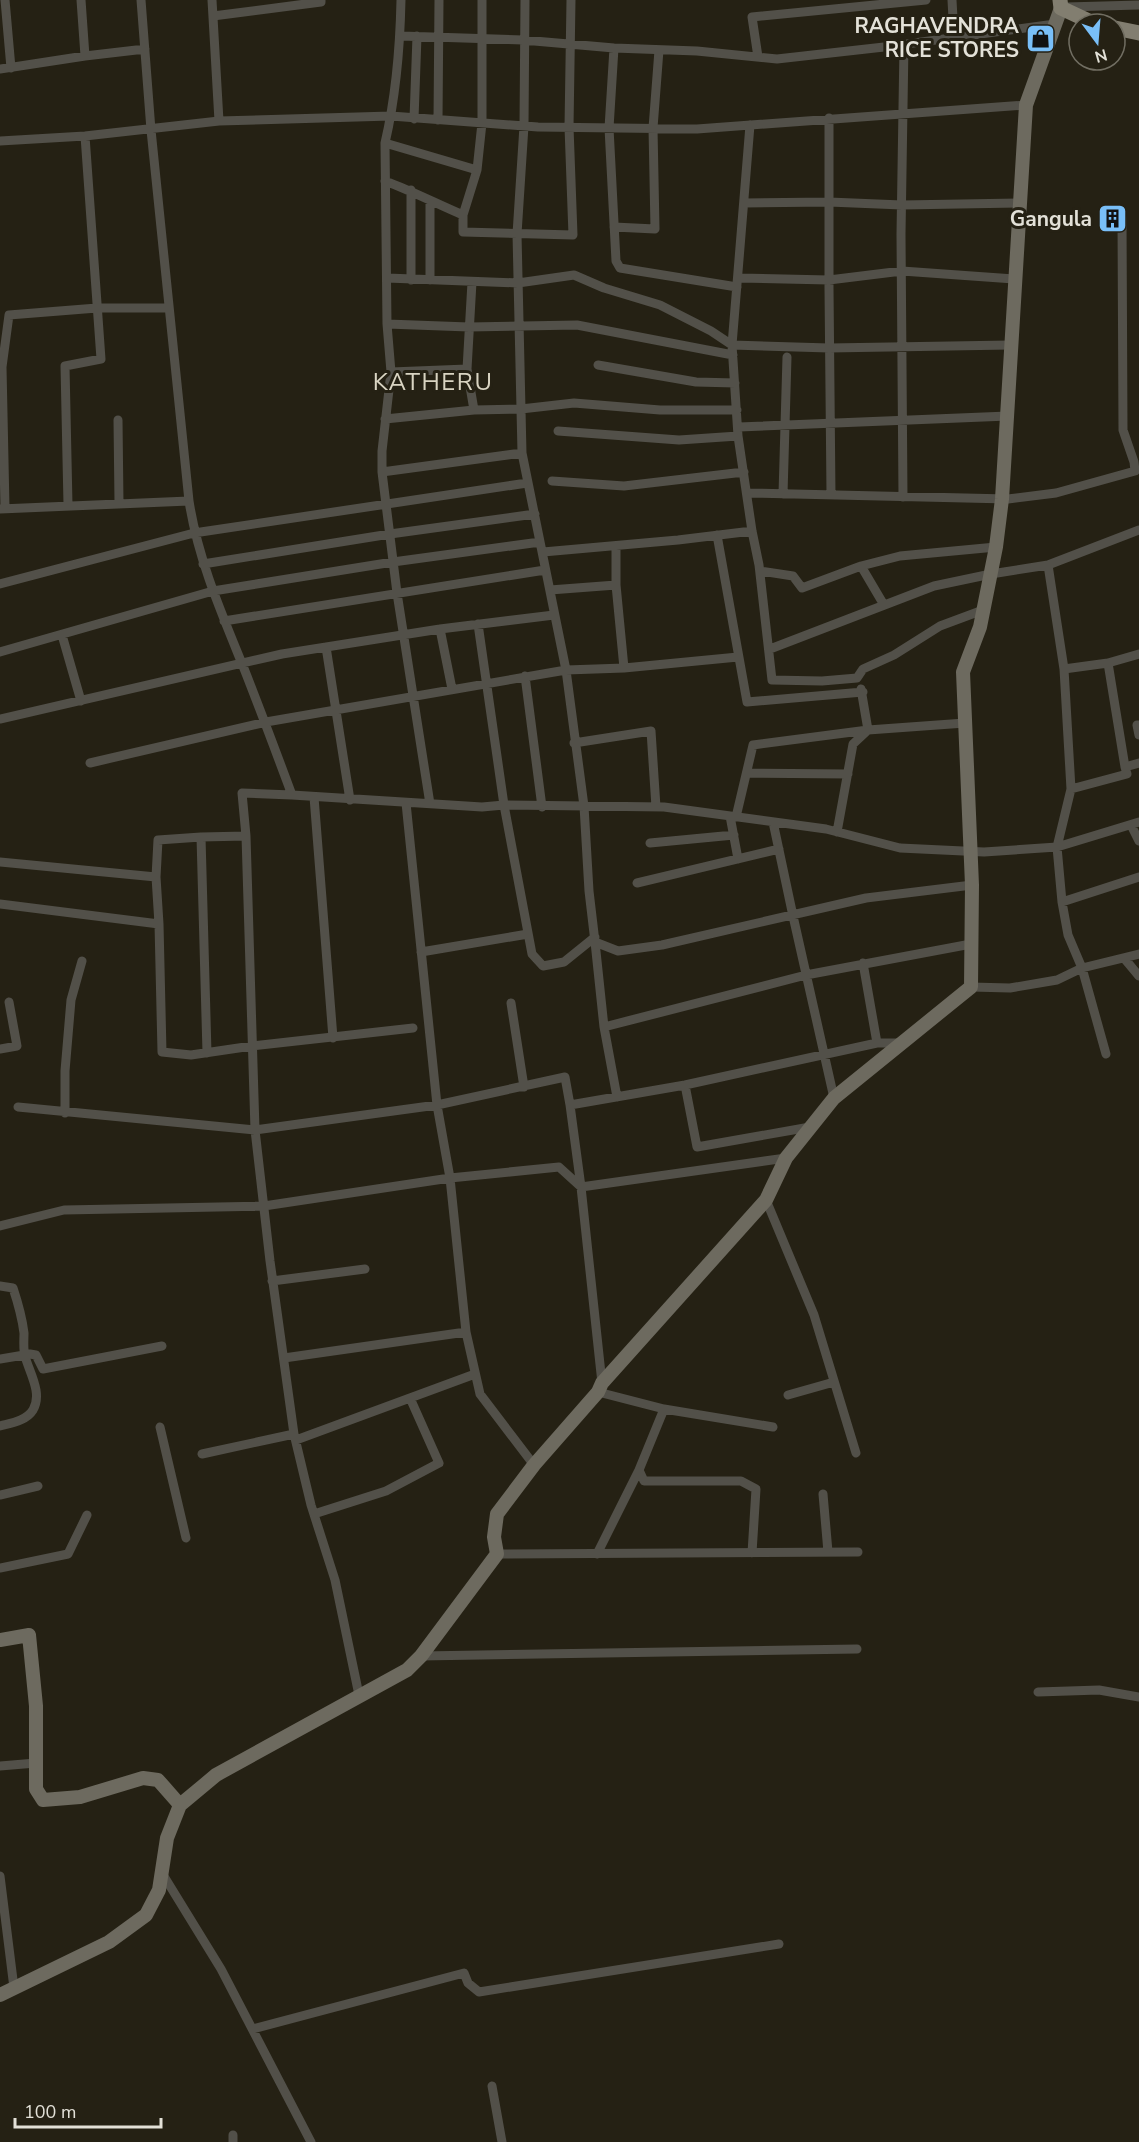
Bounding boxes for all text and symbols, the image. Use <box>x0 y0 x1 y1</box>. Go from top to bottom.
place label: RAGHAVENDRA RICE STORES <box>855 12 1019 64</box>
north arrow <box>1067 12 1127 72</box>
shop icon: RAGHAVENDRA RICE STORES <box>1024 22 1056 54</box>
text: N <box>1092 43 1110 68</box>
building icon: Gangula <box>1097 203 1129 235</box>
place label: Gangula <box>1010 205 1092 233</box>
district label: KATHERU <box>373 366 493 398</box>
scale bar <box>15 2091 160 2129</box>
text: 100 m <box>24 2100 76 2124</box>

